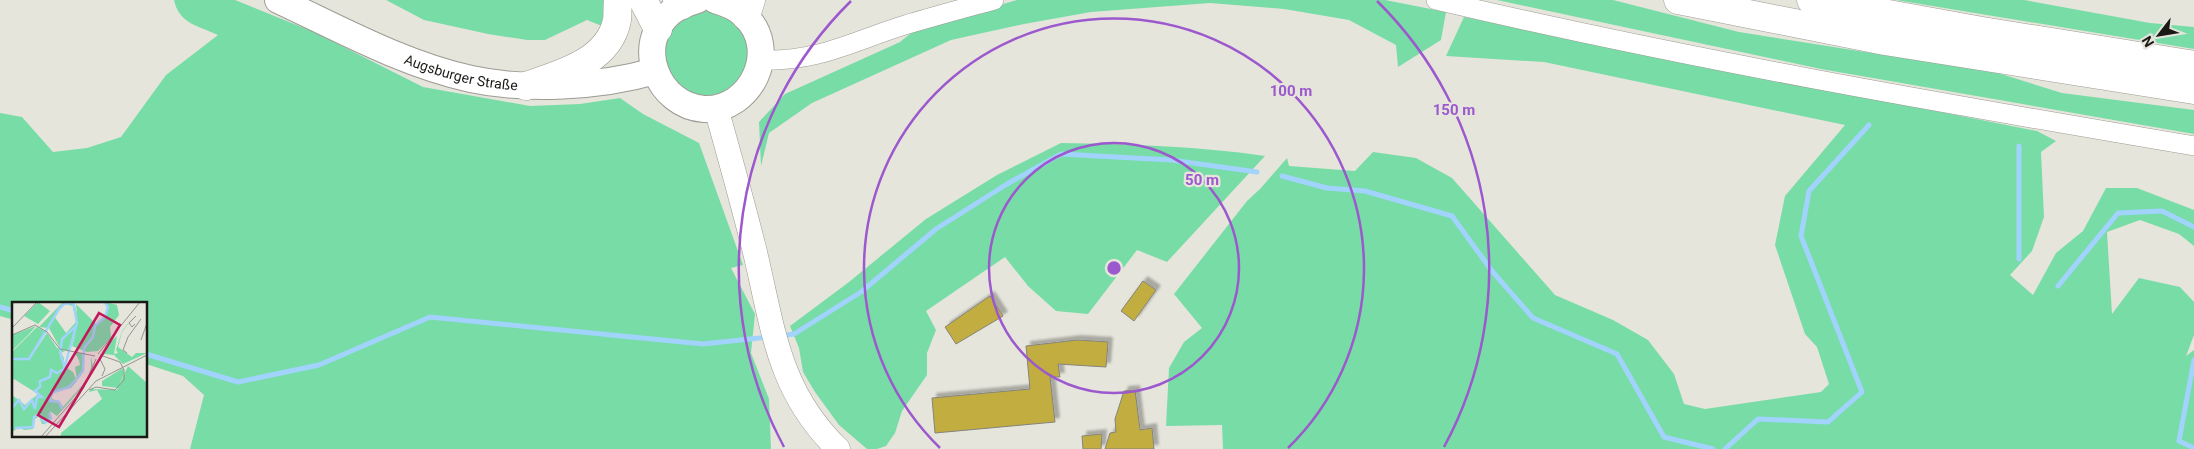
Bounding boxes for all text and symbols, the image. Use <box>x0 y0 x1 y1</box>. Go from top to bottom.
north arrow <box>2134 10 2184 60</box>
text: N <box>2138 33 2157 50</box>
street label: Augsburger Straße <box>402 51 518 93</box>
text: 100 m <box>1270 82 1312 100</box>
text: 150 m <box>1433 101 1475 119</box>
text: 50 m <box>1185 171 1219 189</box>
centre of rings <box>1105 259 1123 277</box>
inset map <box>12 302 148 436</box>

